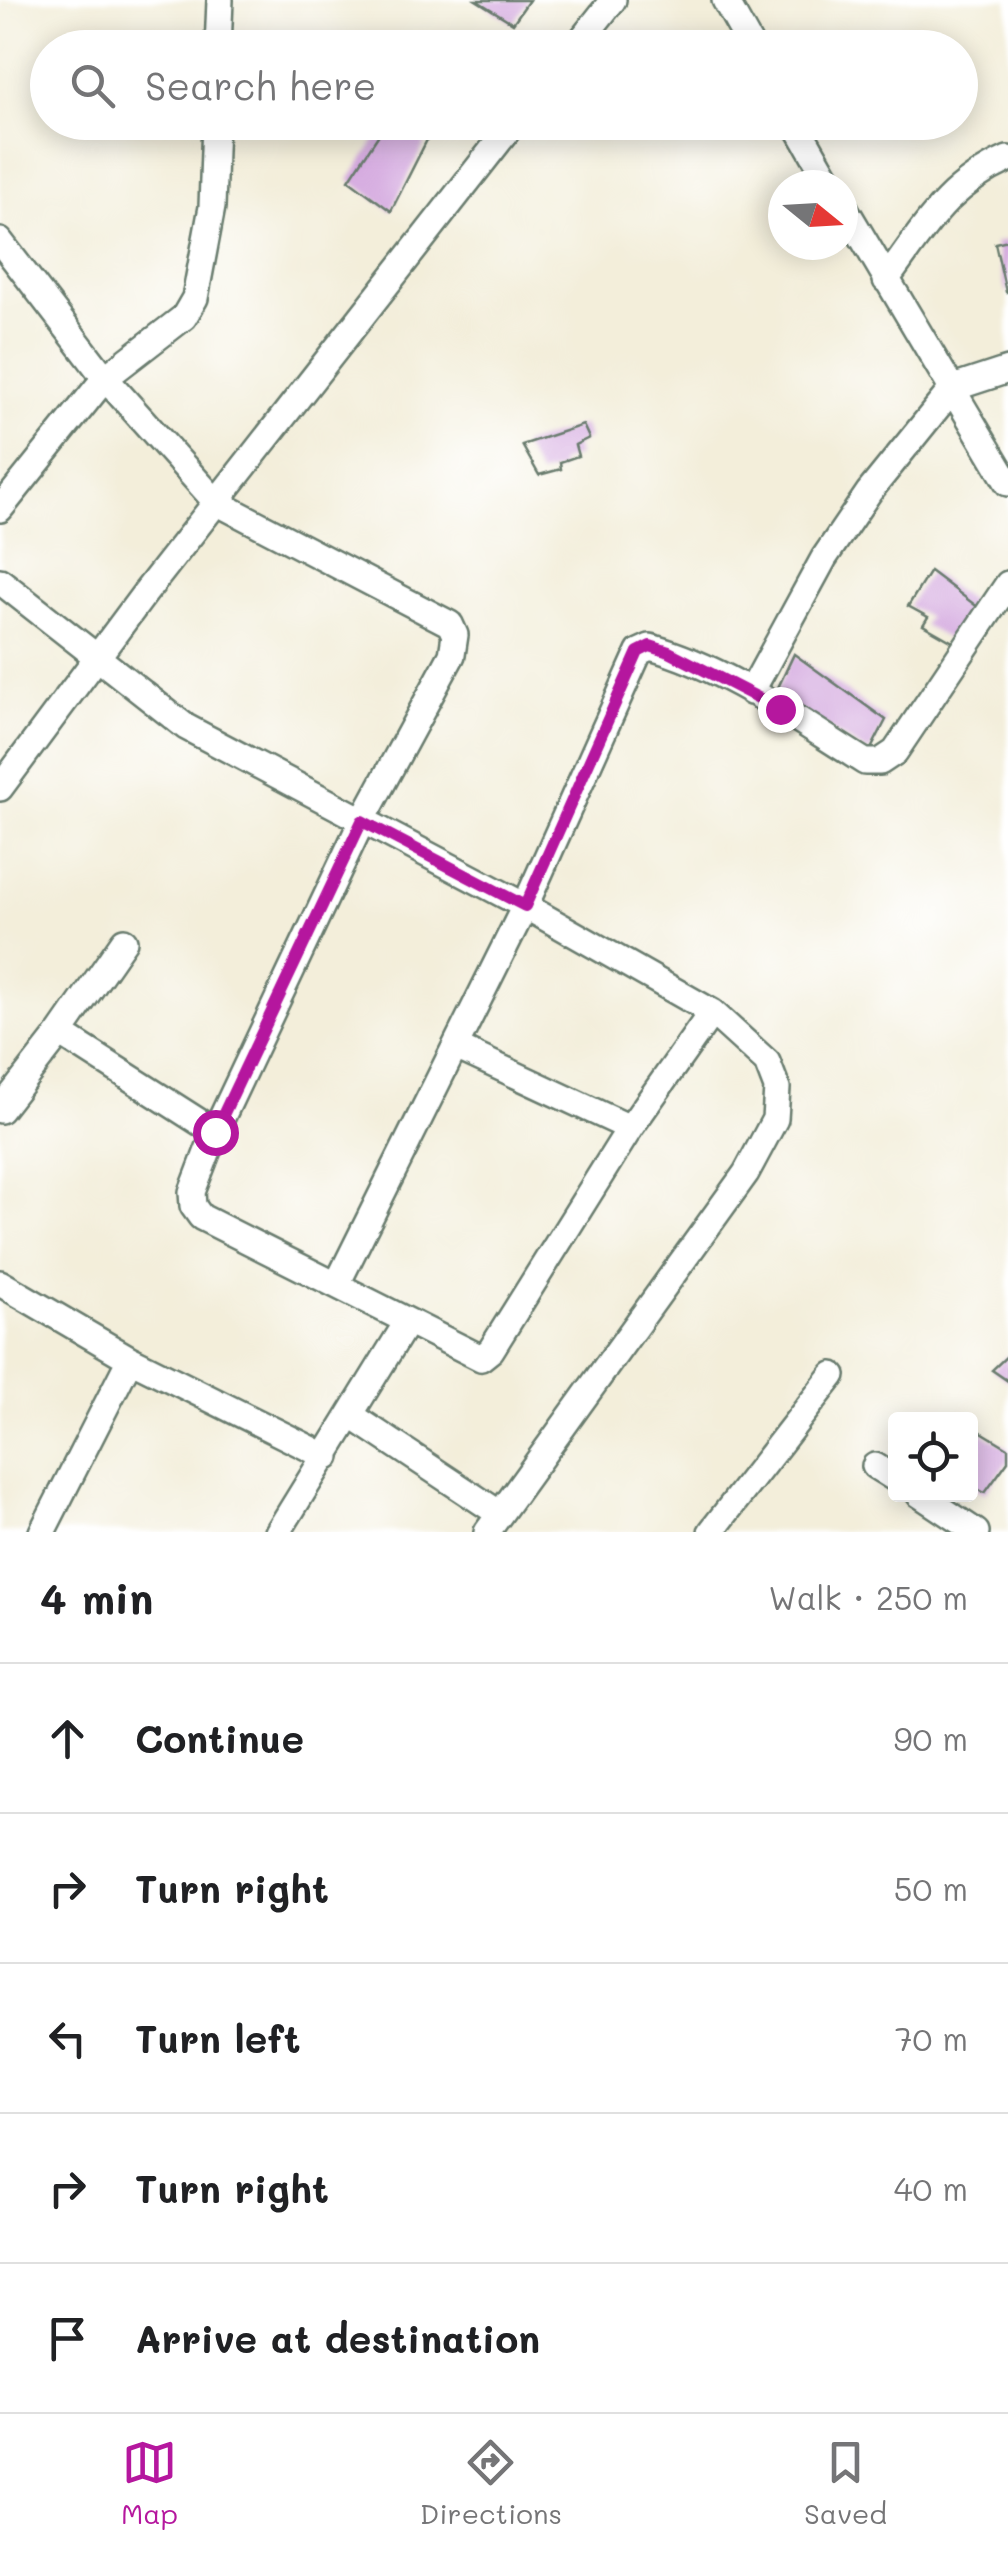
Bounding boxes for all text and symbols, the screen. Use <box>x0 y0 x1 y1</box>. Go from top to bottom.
search box <box>30 30 978 140</box>
icon: search <box>65 58 120 113</box>
text: Search here <box>145 60 376 110</box>
north arrow <box>768 170 858 260</box>
route end <box>758 687 804 733</box>
route start <box>193 1110 239 1156</box>
map controls <box>888 1412 978 1502</box>
button: locate <box>888 1412 978 1502</box>
text: 4 min <box>40 1570 153 1625</box>
text: Walk · 250 m <box>769 1576 968 1618</box>
icon: ahead <box>40 1711 95 1766</box>
text: Continue <box>135 1713 304 1763</box>
text: 90 m <box>894 1717 968 1759</box>
icon: right <box>40 1861 95 1916</box>
text: Turn right <box>135 1863 329 1913</box>
text: 50 m <box>894 1867 968 1909</box>
icon: left <box>40 2011 95 2066</box>
text: Turn left <box>135 2013 301 2063</box>
text: 70 m <box>895 2017 968 2059</box>
icon: right <box>40 2161 95 2216</box>
text: Turn right <box>135 2163 329 2213</box>
text: 40 m <box>894 2167 968 2209</box>
icon: arrive <box>40 2311 95 2366</box>
text: Arrive at destination <box>135 2313 540 2363</box>
tab: Map <box>121 2435 178 2531</box>
tab: Directions <box>420 2435 562 2531</box>
tab: Saved <box>804 2435 887 2531</box>

